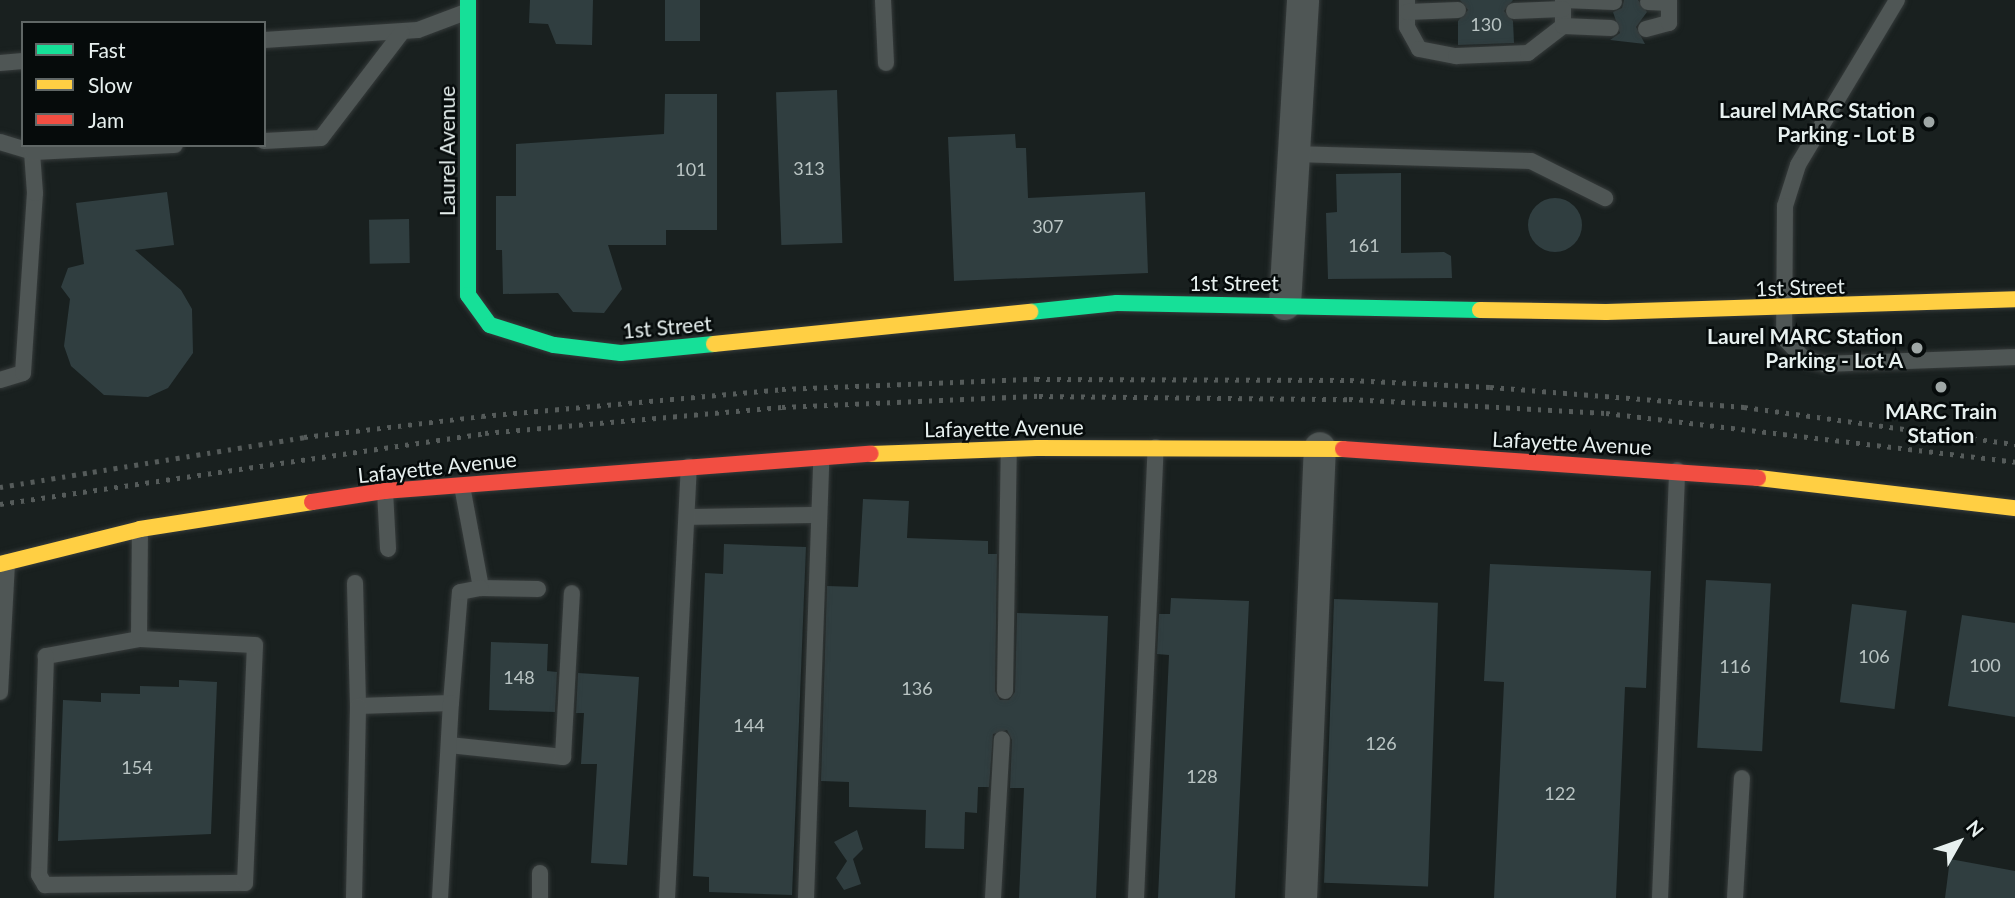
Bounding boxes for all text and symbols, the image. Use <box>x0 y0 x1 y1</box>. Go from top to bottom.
house number: 130 <box>1470 13 1502 35</box>
legend <box>21 21 266 147</box>
text: Fast <box>88 37 125 62</box>
text: Slow <box>88 72 132 97</box>
street label: Laurel Avenue <box>434 85 460 217</box>
place label: Laurel MARC Station Parking - Lot B <box>1719 97 1915 147</box>
text: Jam <box>88 107 124 132</box>
marker: Laurel MARC Station Parking - Lot B <box>1921 114 1937 130</box>
house number: 313 <box>793 157 825 179</box>
house number: 101 <box>675 158 707 180</box>
house number: 307 <box>1032 215 1064 237</box>
house number: 161 <box>1348 234 1380 256</box>
street label: 1st Street <box>1189 270 1279 296</box>
street label: 1st Street <box>1755 273 1845 301</box>
street label: 1st Street <box>621 311 713 343</box>
place label: Laurel MARC Station Parking - Lot A <box>1707 323 1903 373</box>
marker: Laurel MARC Station Parking - Lot A <box>1909 340 1925 356</box>
marker: MARC Train Station <box>1933 379 1949 395</box>
place label: MARC Train Station <box>1885 398 1997 448</box>
street label: Lafayette Avenue <box>924 414 1084 442</box>
street label: Lafayette Avenue <box>1491 426 1653 460</box>
street label: Lafayette Avenue <box>356 446 518 488</box>
house number: 106 <box>1858 645 1890 667</box>
house number: 100 <box>1969 654 2001 676</box>
house number: 116 <box>1719 655 1751 677</box>
house number: 148 <box>503 666 535 688</box>
house number: 136 <box>901 677 933 699</box>
house number: 144 <box>733 714 765 736</box>
house number: 126 <box>1365 732 1397 754</box>
house number: 154 <box>121 756 153 778</box>
house number: 128 <box>1186 765 1218 787</box>
house number: 122 <box>1544 782 1576 804</box>
north arrow <box>1924 807 1994 877</box>
text: N <box>1962 815 1989 841</box>

